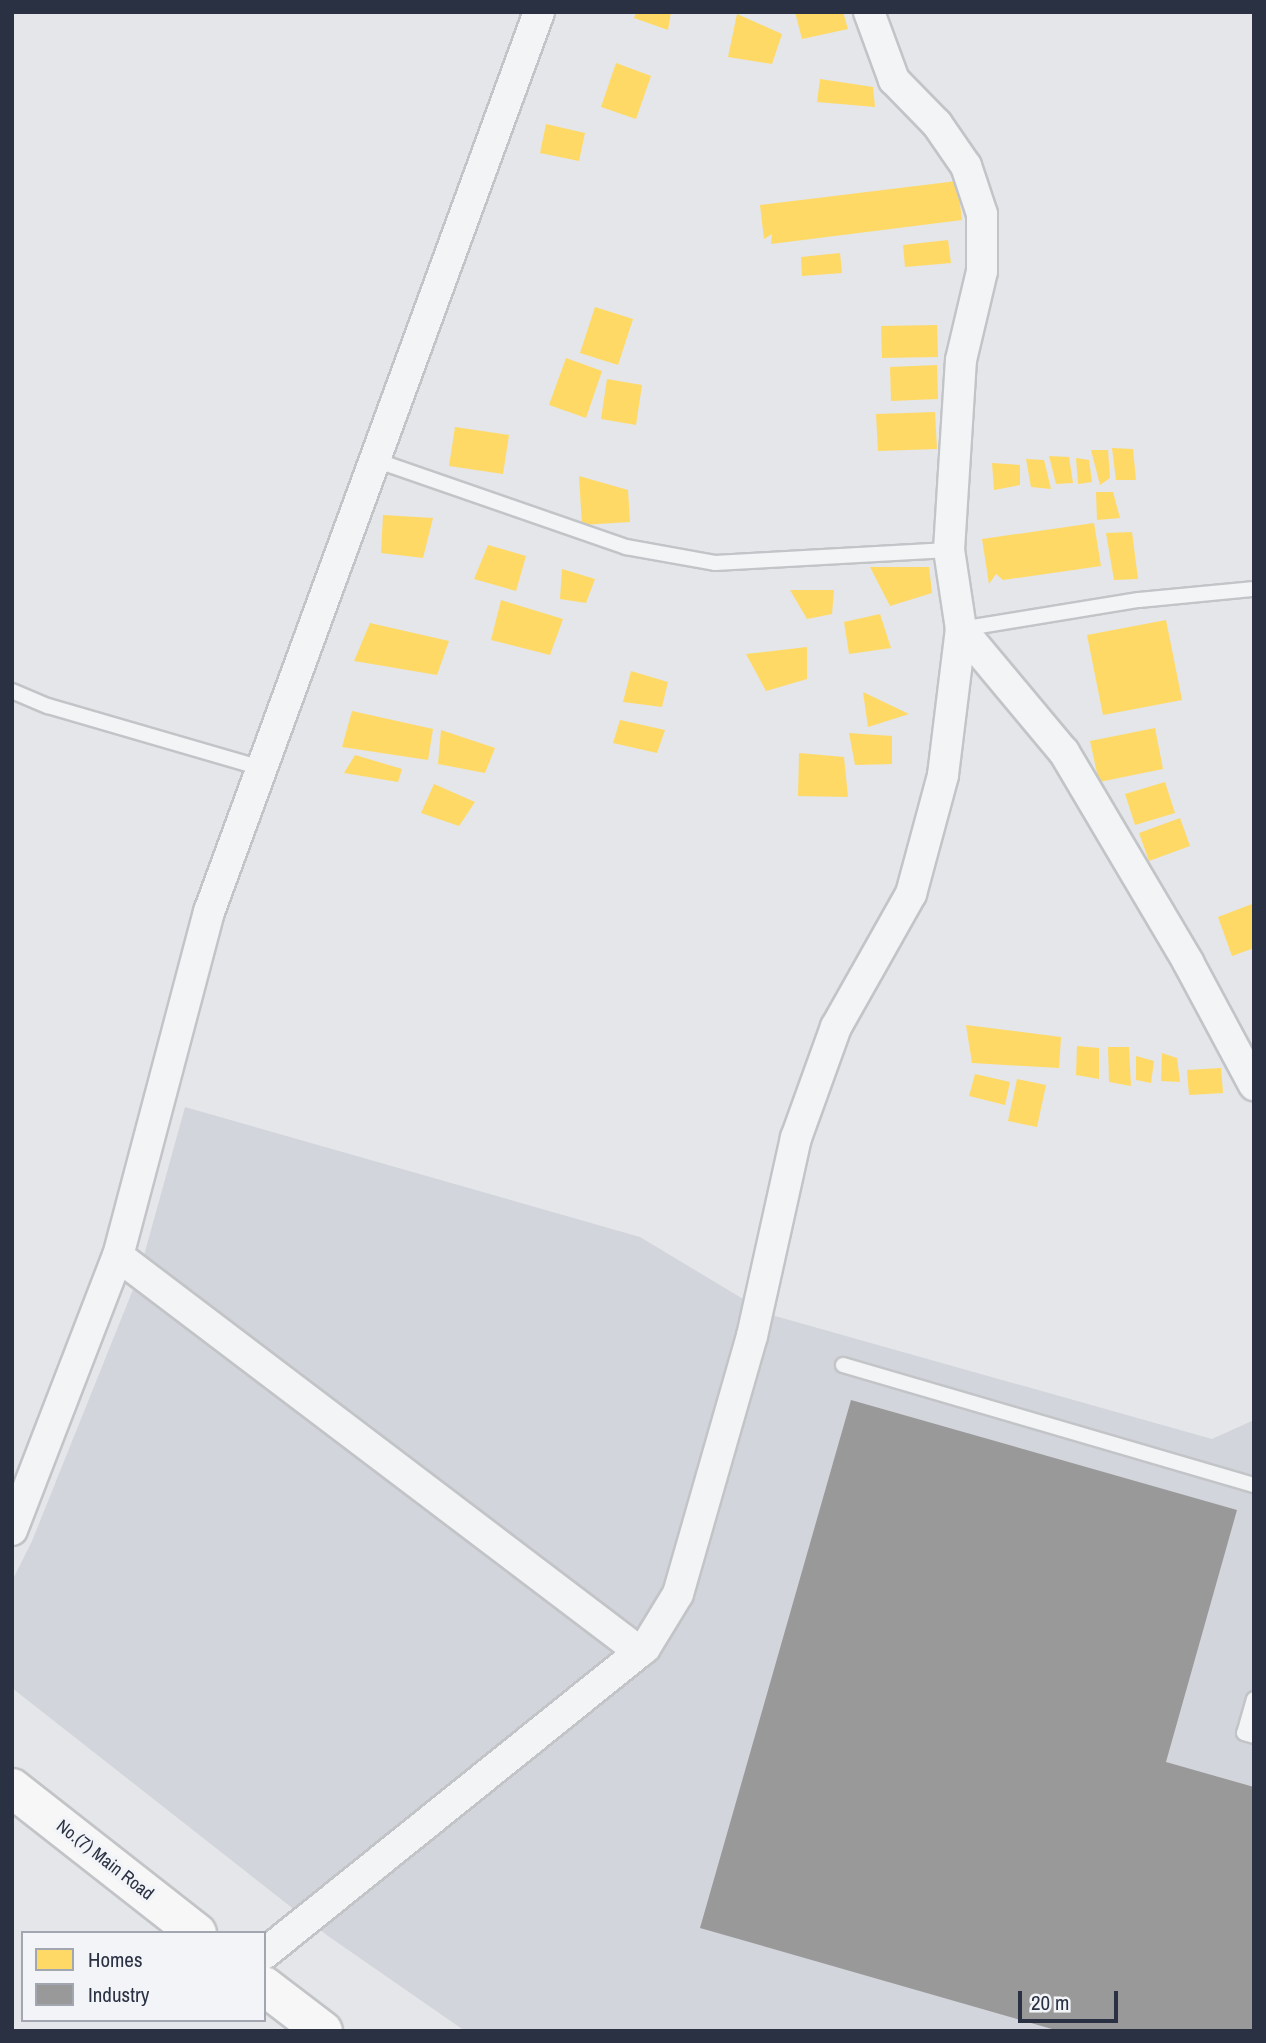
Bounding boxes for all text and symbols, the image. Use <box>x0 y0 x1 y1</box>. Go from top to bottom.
street label: No.(7) Main Road <box>52 1815 158 1905</box>
legend <box>21 1931 266 2022</box>
text: Homes <box>88 1945 143 1974</box>
scale bar <box>1021 1976 1121 2020</box>
text: Industry <box>88 1980 149 2009</box>
text: 20 m <box>1031 1988 1069 2017</box>

